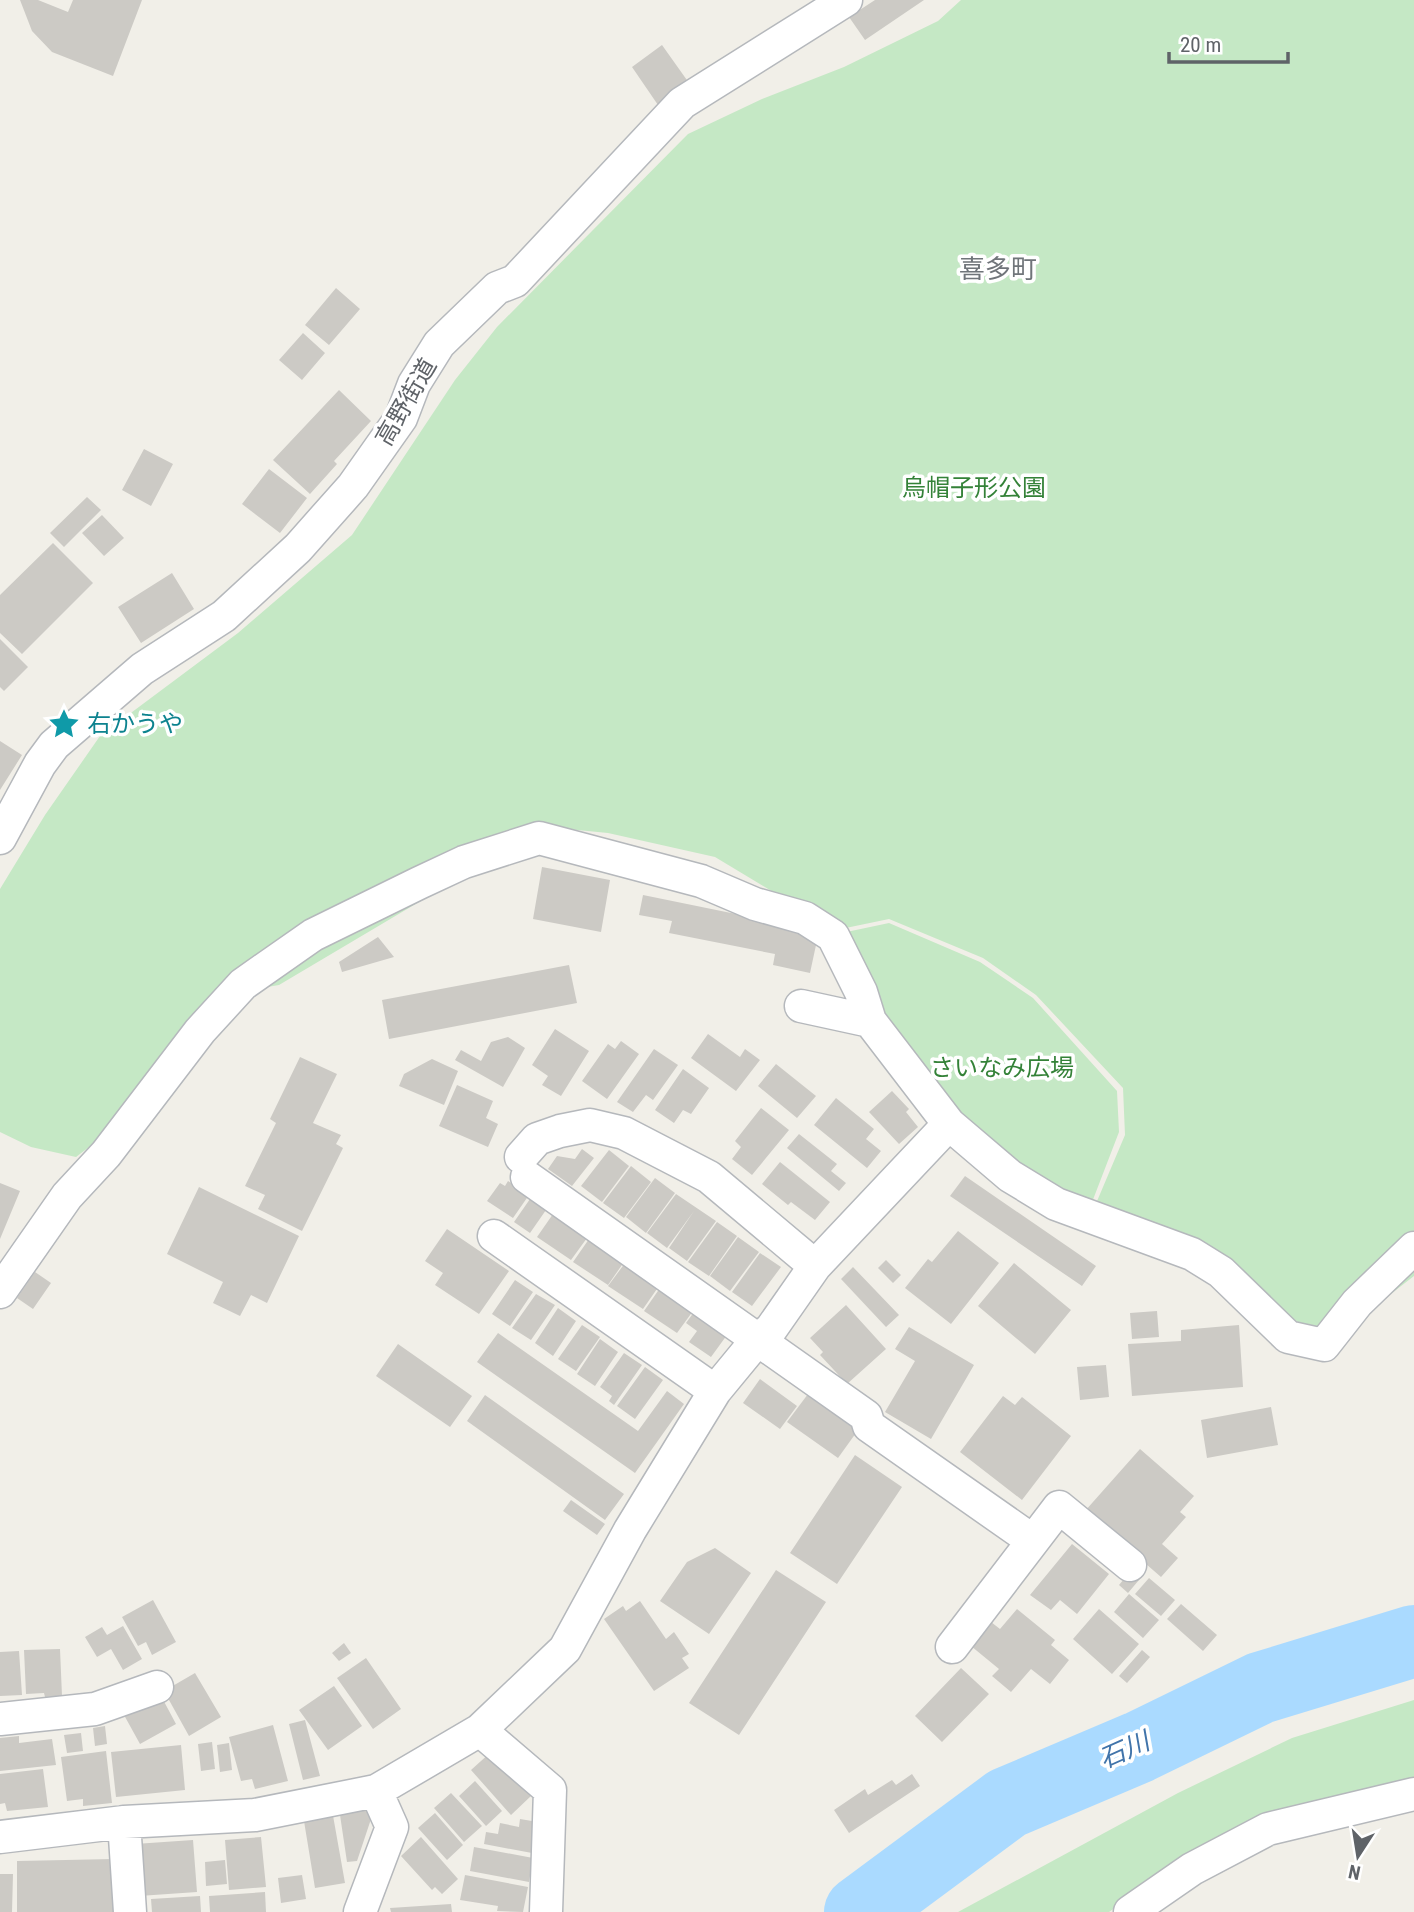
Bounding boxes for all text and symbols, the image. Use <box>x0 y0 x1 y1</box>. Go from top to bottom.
scale bar <box>1169 21 1288 65</box>
text: 20 m <box>1180 33 1221 57</box>
district label: 喜多町 <box>959 254 1037 284</box>
street label: 高野街道 <box>370 353 442 451</box>
park label: 烏帽子形公園 <box>902 474 1046 502</box>
place icon: 右かうや <box>47 707 81 741</box>
place label: 右かうや <box>87 710 183 738</box>
park label: さいなみ広場 <box>930 1054 1074 1082</box>
water label: 石川 <box>1094 1725 1157 1774</box>
north arrow <box>1323 1821 1393 1891</box>
text: N <box>1346 1860 1363 1885</box>

